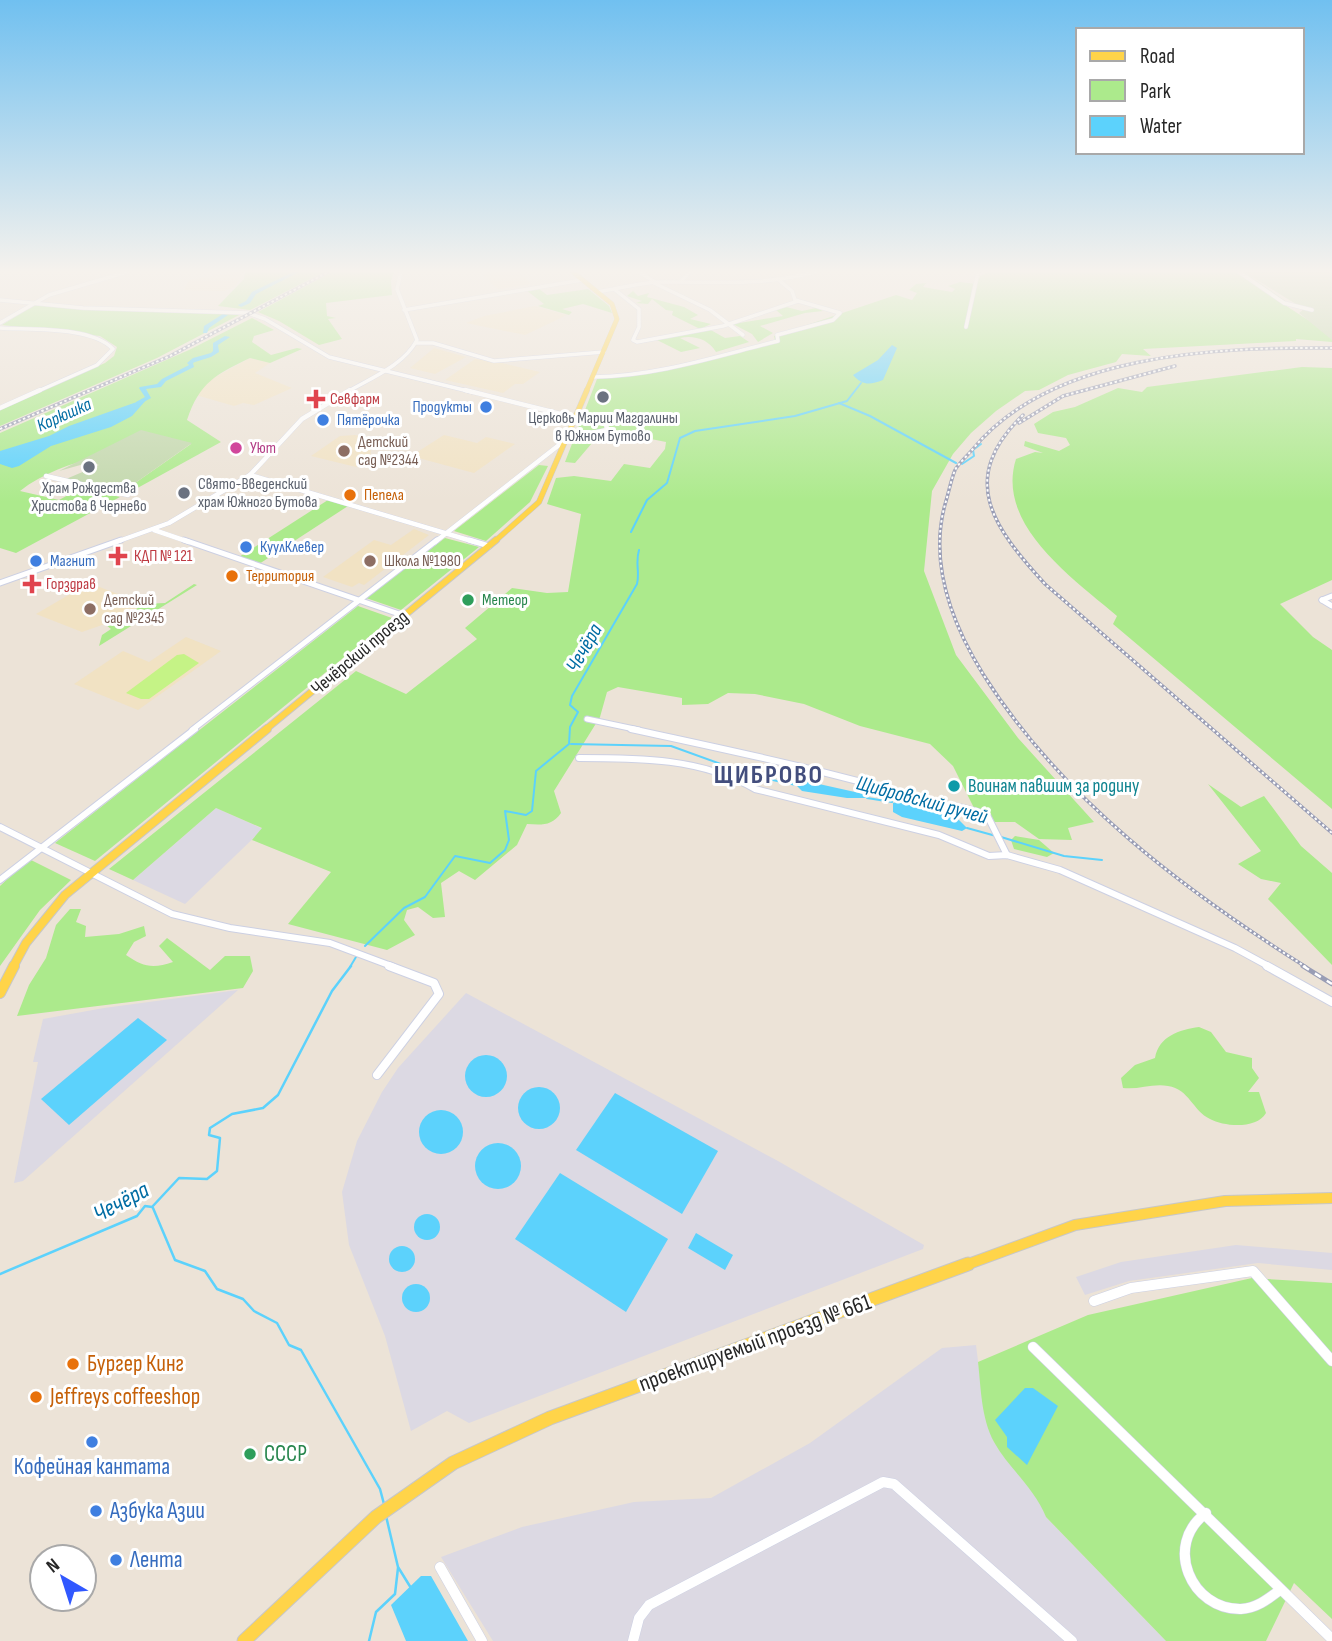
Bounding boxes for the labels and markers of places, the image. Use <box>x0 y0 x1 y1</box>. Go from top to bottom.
marker: Церковь Марии Магдалины в Южном Бутово <box>595 389 611 405</box>
place label: Севфарм <box>330 390 380 409</box>
marker: Севфарм <box>308 391 324 407</box>
place label: Продукты <box>412 398 472 417</box>
marker: Продукты <box>478 399 494 415</box>
place label: Церковь Марии Магдалины в Южном Бутово <box>528 409 678 446</box>
place label: Пятёрочка <box>337 411 400 430</box>
marker: Пятёрочка <box>315 412 331 428</box>
place label: Детский сад №2344 <box>358 433 419 470</box>
place label: Уют <box>250 439 276 458</box>
marker: Уют <box>228 440 244 456</box>
marker: Детский сад №2344 <box>336 443 352 459</box>
marker: Храм Рождества Христова в Чернево <box>81 459 97 475</box>
place label: Свято-Введенский храм Южного Бутова <box>198 475 318 512</box>
place label: Храм Рождества Христова в Чернево <box>30 479 147 516</box>
marker: Свято-Введенский храм Южного Бутова <box>176 485 192 501</box>
place label: Пепела <box>364 486 404 505</box>
marker: Пепела <box>342 487 358 503</box>
place label: КуулКлевер <box>260 538 324 557</box>
marker: КуулКлевер <box>238 539 254 555</box>
marker: КДП № 121 <box>108 546 128 566</box>
place label: КДП № 121 <box>134 547 193 566</box>
place label: Магнит <box>50 552 95 571</box>
place label: Школа №1980 <box>384 552 461 571</box>
marker: Магнит <box>28 553 44 569</box>
marker: Школа №1980 <box>362 553 378 569</box>
place label: Территория <box>246 567 314 586</box>
marker: Территория <box>224 568 240 584</box>
place label: Горздрав <box>46 575 96 594</box>
marker: Горздрав <box>24 576 40 592</box>
place label: Детский сад №2345 <box>104 591 164 628</box>
place label: Метеор <box>482 591 528 610</box>
marker: Метеор <box>460 592 476 608</box>
marker: Детский сад №2345 <box>82 601 98 617</box>
place label: Воинам павшим за родину <box>968 775 1140 798</box>
marker: Воинам павшим за родину <box>946 778 962 794</box>
place label: Бургер Кинг <box>87 1350 184 1378</box>
marker: Бургер Кинг <box>65 1356 81 1372</box>
place label: Jeffreys coffeeshop <box>49 1383 200 1411</box>
marker: Jeffreys coffeeshop <box>28 1389 44 1405</box>
marker: Кофейная кантата <box>84 1434 100 1450</box>
place label: СССР <box>264 1440 307 1468</box>
marker: СССР <box>242 1446 258 1462</box>
place label: Кофейная кантата <box>14 1453 170 1481</box>
place label: Азбука Азии <box>109 1497 205 1525</box>
marker: Азбука Азии <box>88 1503 104 1519</box>
place label: Лента <box>129 1546 183 1574</box>
marker: Лента <box>108 1552 124 1568</box>

